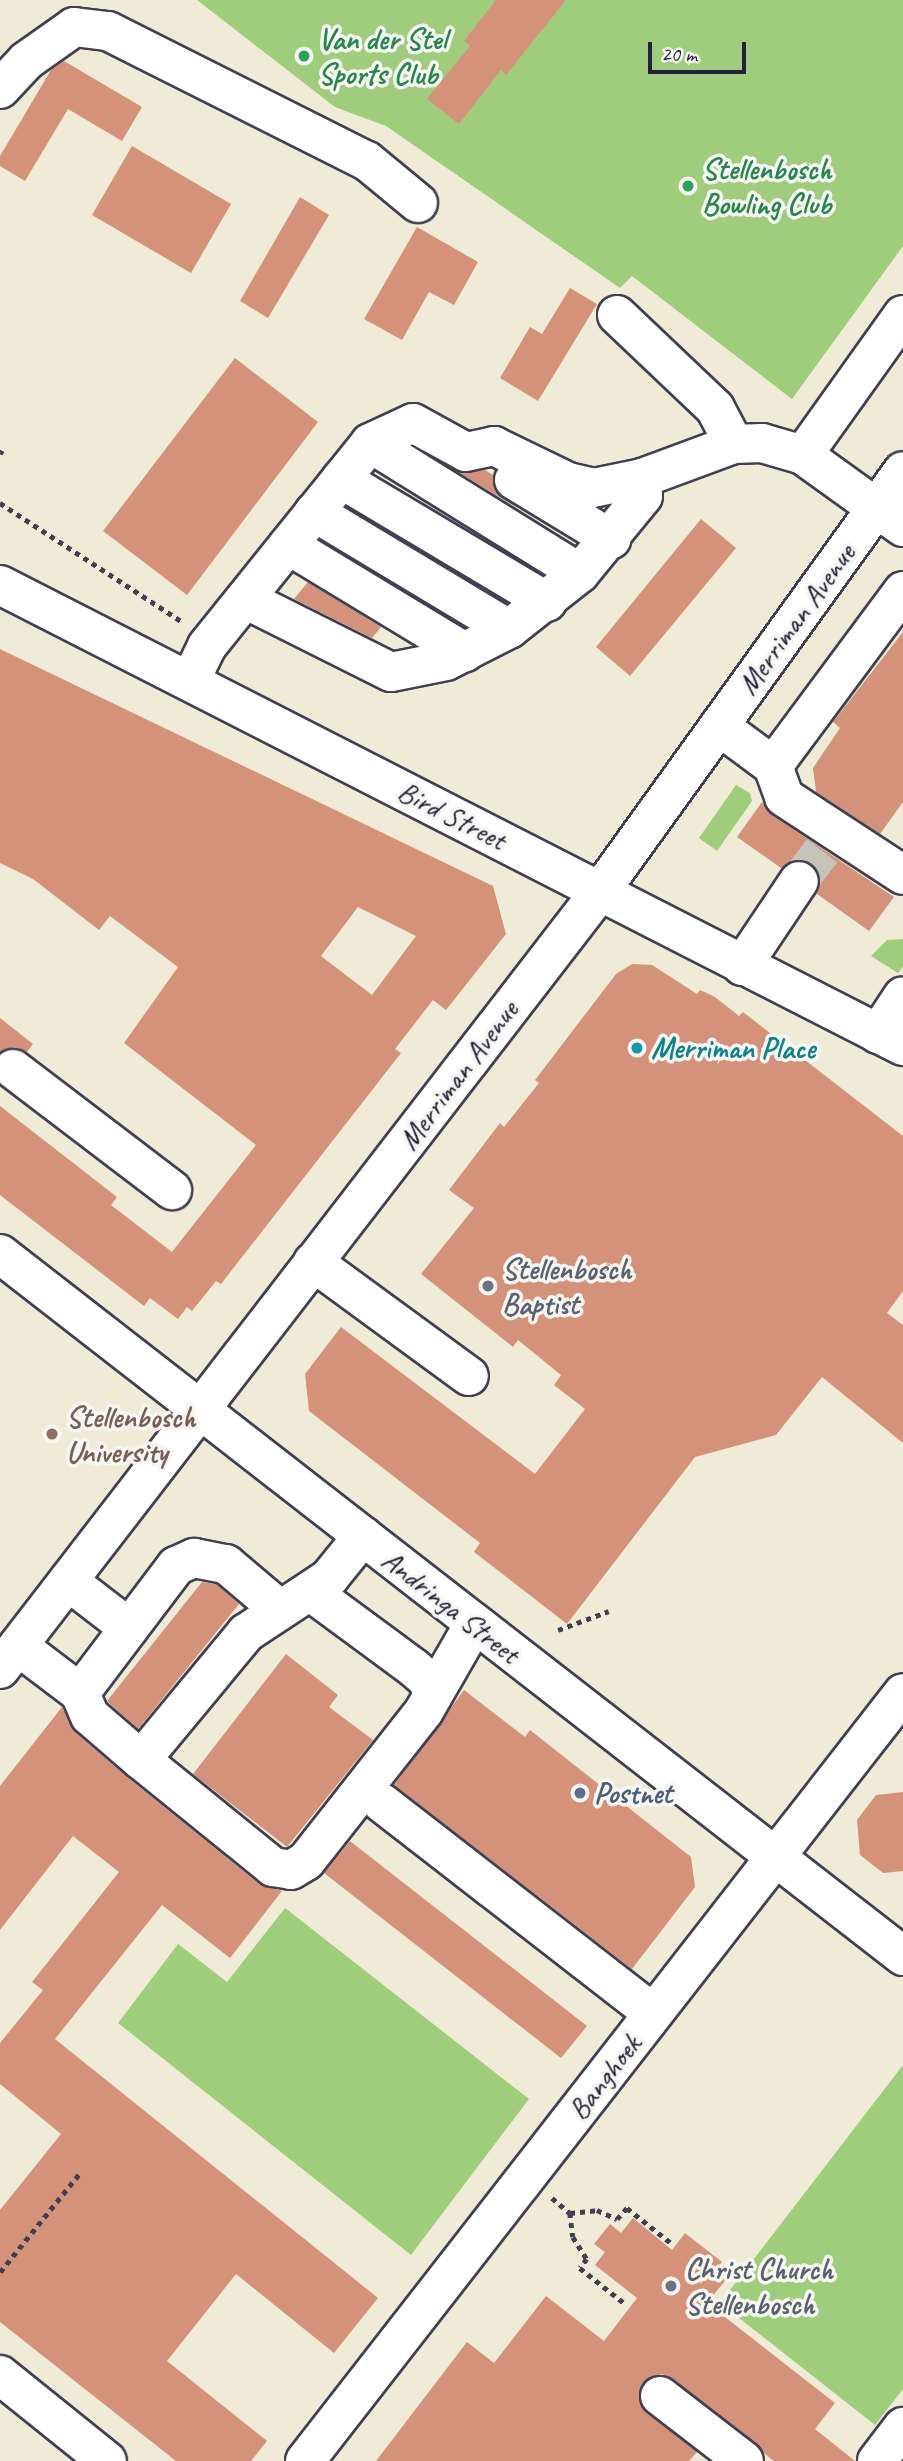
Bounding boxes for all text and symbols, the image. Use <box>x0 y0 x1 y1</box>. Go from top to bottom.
place label: Van der Stel Sports Club <box>318 21 446 91</box>
scale bar <box>651 28 749 72</box>
text: 20 m <box>661 41 697 67</box>
marker: Van der Stel Sports Club <box>296 48 312 64</box>
place label: Stellenbosch Bowling Club <box>702 151 831 222</box>
marker: Stellenbosch Bowling Club <box>680 178 696 194</box>
street label: Merriman Avenue <box>729 537 863 701</box>
street label: Bird Street <box>392 772 512 858</box>
street label: Merriman Avenue <box>390 993 526 1157</box>
place label: Merriman Place <box>651 1030 815 1066</box>
marker: Merriman Place <box>629 1040 645 1056</box>
place label: Stellenbosch Baptist <box>502 1251 631 1322</box>
marker: Stellenbosch Baptist <box>480 1278 496 1294</box>
place label: Stellenbosch University <box>66 1399 195 1470</box>
marker: Stellenbosch University <box>44 1426 60 1442</box>
street label: Andringa Street <box>375 1541 527 1671</box>
place label: Postnet <box>594 1775 672 1811</box>
marker: Postnet <box>572 1785 588 1801</box>
street label: Banghoek <box>560 2027 648 2127</box>
place label: Christ Church Stellenbosch <box>685 2251 834 2322</box>
marker: Christ Church Stellenbosch <box>663 2278 679 2294</box>

